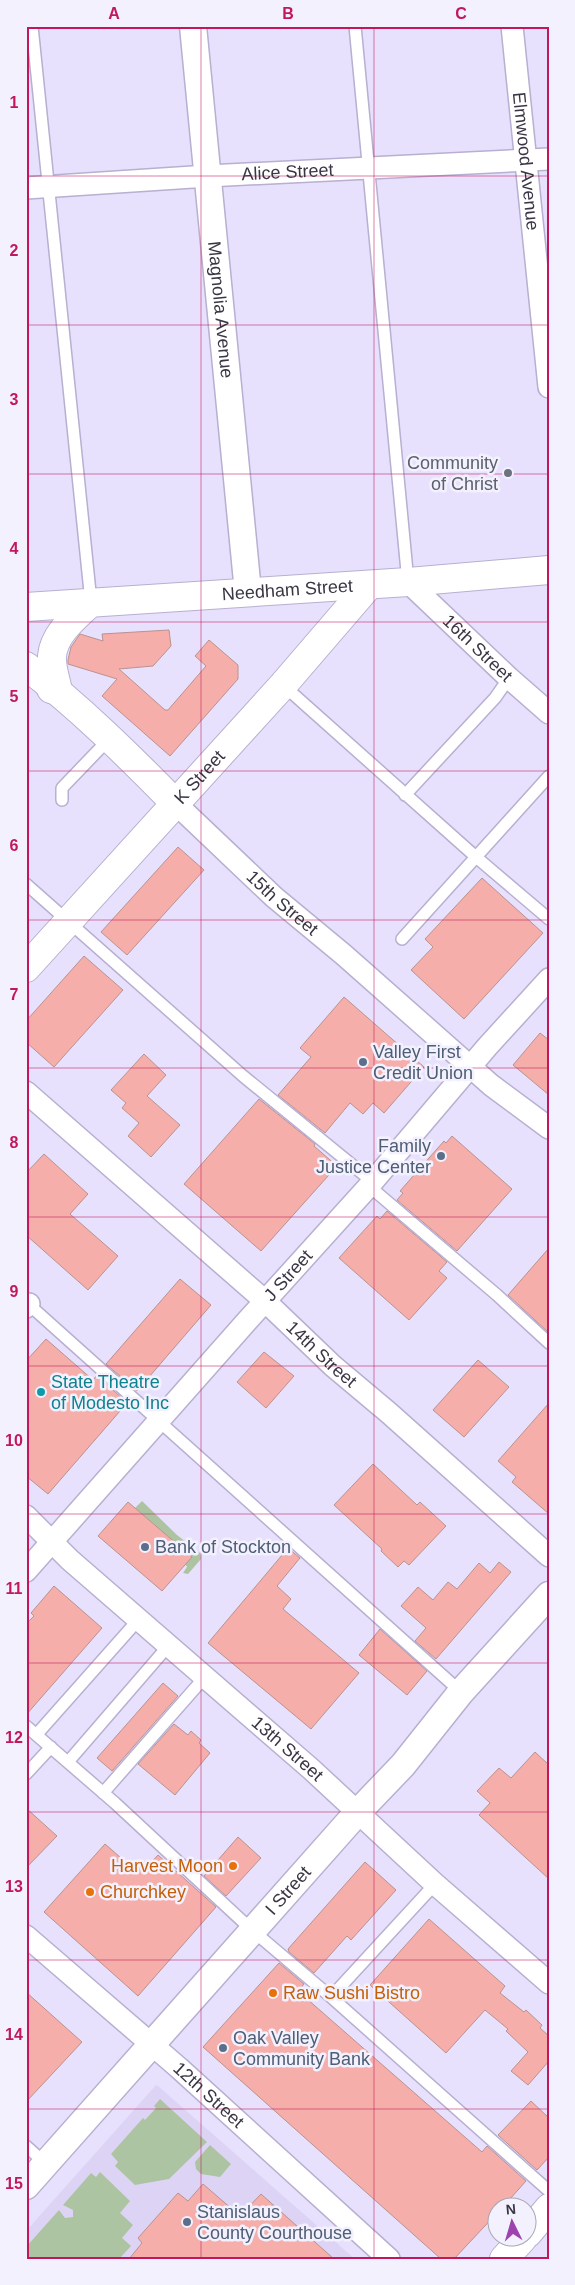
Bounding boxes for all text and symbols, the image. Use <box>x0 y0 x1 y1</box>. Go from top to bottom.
text: A <box>108 5 120 22</box>
text: B <box>282 5 294 22</box>
text: C <box>455 5 467 22</box>
street label: Elmwood Avenue <box>509 91 543 231</box>
text: 1 <box>10 94 19 111</box>
street label: Alice Street <box>241 160 334 184</box>
street label: Magnolia Avenue <box>204 240 237 379</box>
text: 2 <box>10 242 19 259</box>
text: 3 <box>10 391 19 408</box>
place label: Community of Christ <box>407 453 498 494</box>
marker: Community of Christ <box>502 467 514 479</box>
text: 4 <box>10 540 19 557</box>
street label: Needham Street <box>221 576 354 604</box>
street label: 16th Street <box>439 611 516 686</box>
text: 5 <box>10 688 19 705</box>
street label: K Street <box>170 746 229 808</box>
text: 6 <box>10 837 19 854</box>
street label: 15th Street <box>242 866 322 939</box>
text: 7 <box>10 986 19 1003</box>
place label: Valley First Credit Union <box>373 1042 473 1083</box>
marker: Valley First Credit Union <box>357 1056 369 1068</box>
text: 8 <box>10 1134 19 1151</box>
place label: Family Justice Center <box>316 1136 431 1177</box>
marker: Family Justice Center <box>435 1150 447 1162</box>
street label: J Street <box>260 1246 316 1305</box>
text: 9 <box>10 1283 19 1300</box>
street label: 14th Street <box>282 1317 361 1391</box>
place label: State Theatre of Modesto Inc <box>51 1372 169 1413</box>
marker: State Theatre of Modesto Inc <box>35 1386 47 1398</box>
text: 10 <box>5 1432 23 1449</box>
place label: Bank of Stockton <box>155 1537 291 1557</box>
marker: Bank of Stockton <box>139 1541 151 1553</box>
text: 11 <box>6 1580 23 1597</box>
street label: 13th Street <box>248 1712 327 1785</box>
text: 12 <box>5 1729 23 1746</box>
place label: Harvest Moon <box>111 1856 223 1876</box>
marker: Harvest Moon <box>227 1860 239 1872</box>
street label: I Street <box>261 1862 315 1919</box>
text: 13 <box>5 1878 23 1895</box>
place label: Churchkey <box>100 1882 186 1902</box>
marker: Churchkey <box>84 1886 96 1898</box>
place label: Raw Sushi Bistro <box>283 1983 420 2003</box>
marker: Raw Sushi Bistro <box>267 1987 279 1999</box>
text: 14 <box>5 2026 23 2043</box>
place label: Oak Valley Community Bank <box>233 2028 371 2069</box>
marker: Oak Valley Community Bank <box>217 2042 229 2054</box>
street label: 12th Street <box>169 2058 248 2132</box>
text: 15 <box>5 2175 23 2192</box>
north arrow <box>488 2198 538 2248</box>
text: N <box>505 2201 517 2217</box>
place label: Stanislaus County Courthouse <box>197 2202 352 2243</box>
marker: Stanislaus County Courthouse <box>181 2216 193 2228</box>

